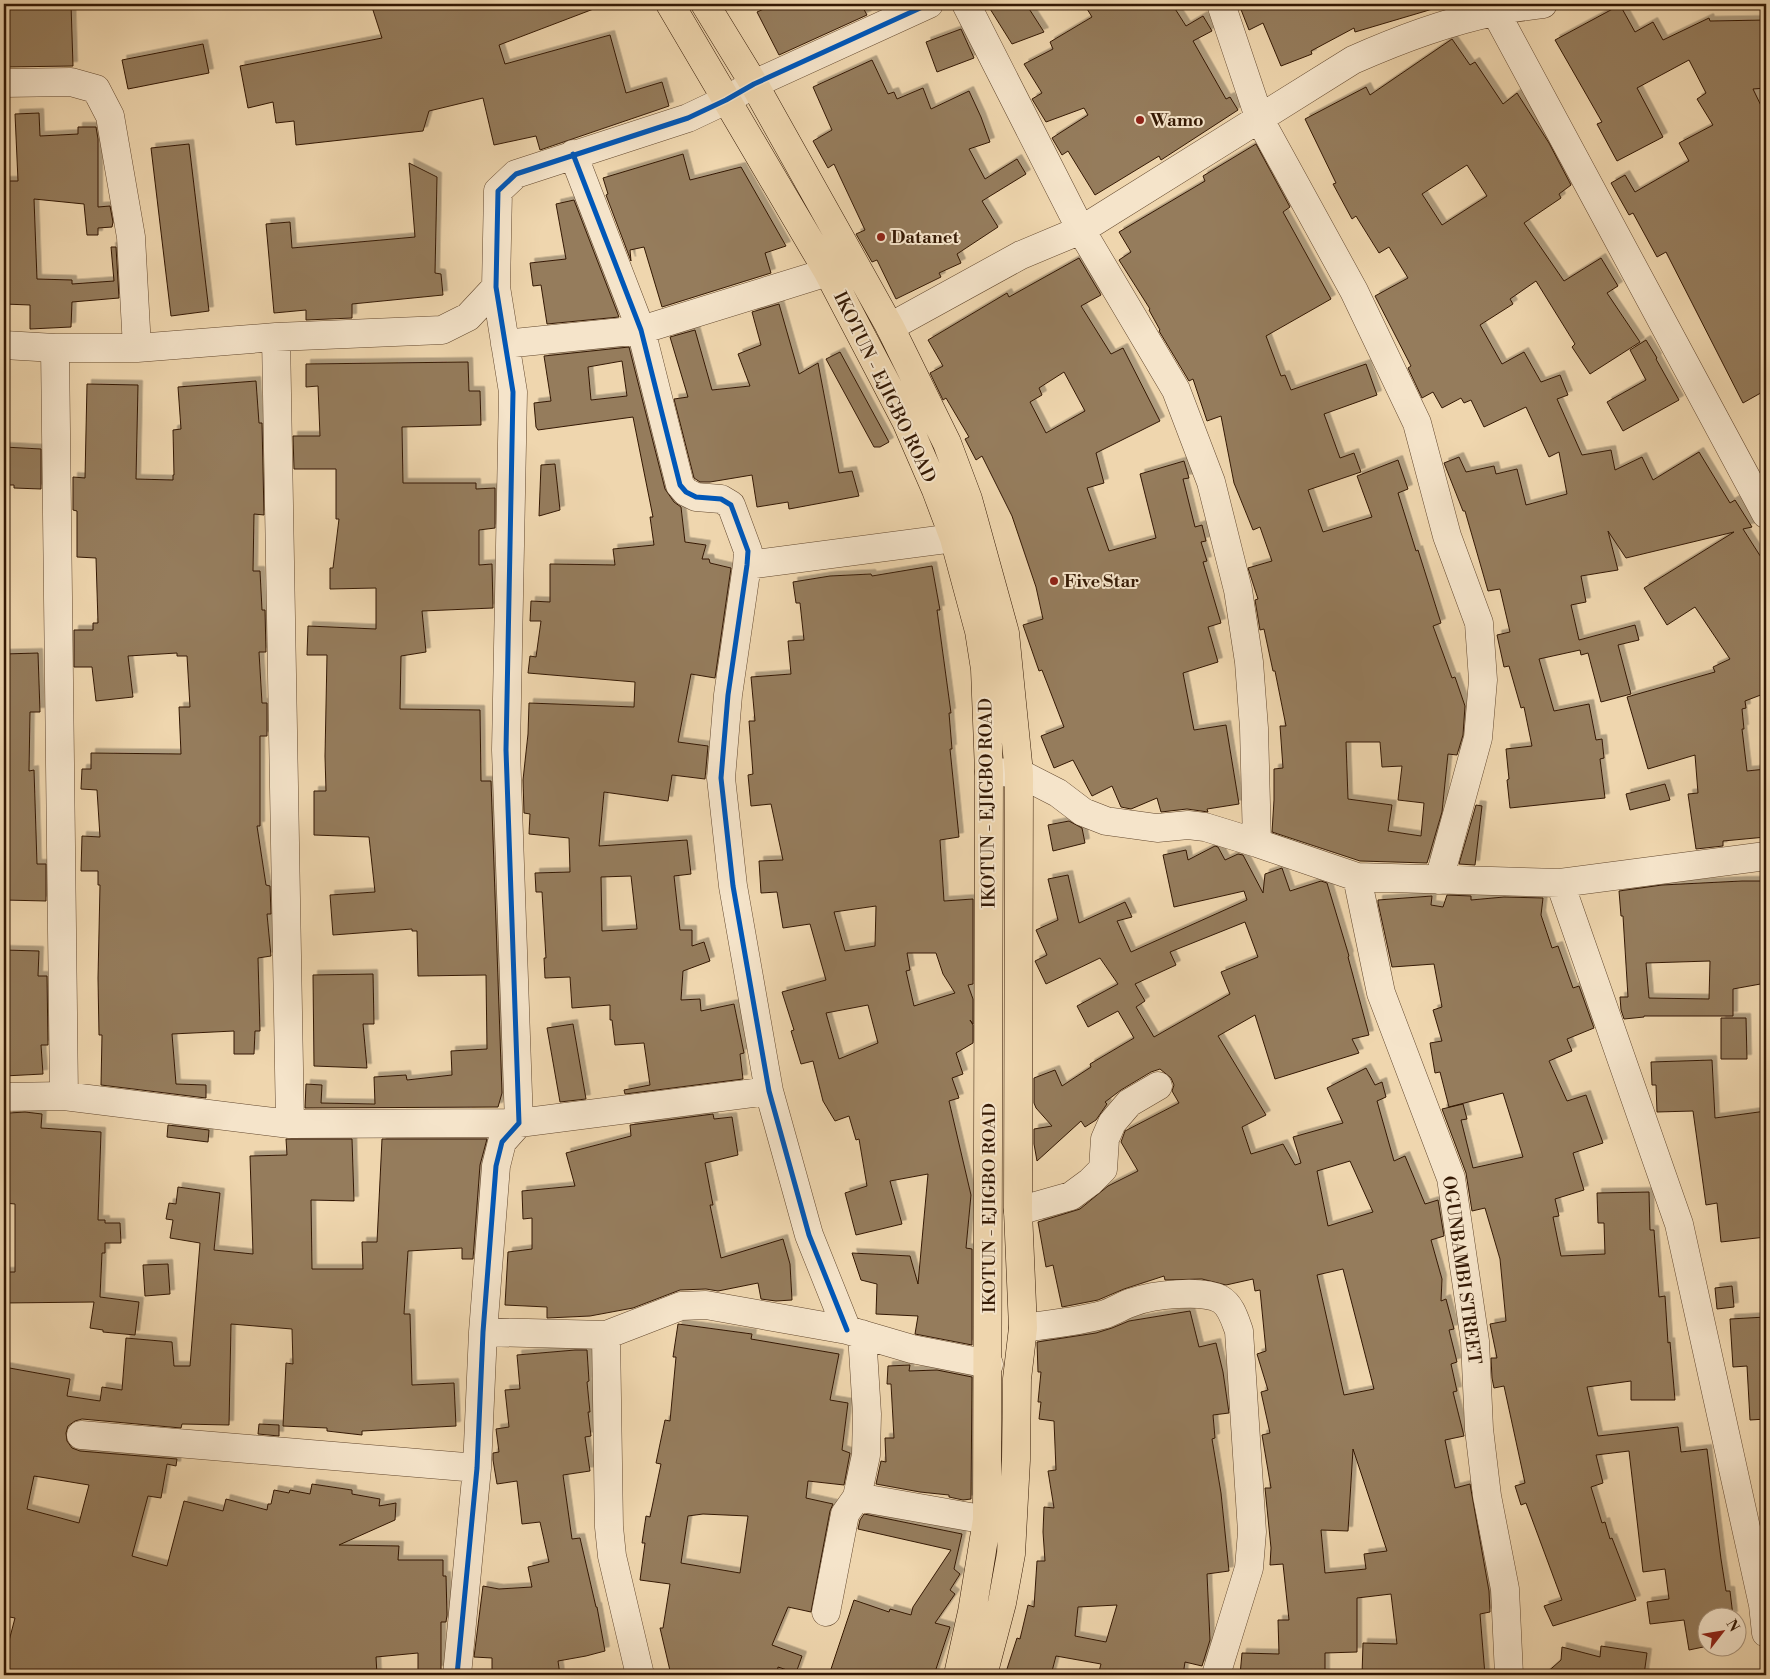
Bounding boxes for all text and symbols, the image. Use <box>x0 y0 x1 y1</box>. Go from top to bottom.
place label: Wamo <box>1149 109 1204 132</box>
marker: Wamo <box>1134 114 1146 126</box>
place label: Datanet <box>891 226 959 249</box>
marker: Datanet <box>875 231 887 243</box>
street label: IKOTUN - EJIGBO ROAD <box>828 288 941 487</box>
place label: Five Star <box>1064 570 1139 593</box>
marker: Five Star <box>1048 575 1060 587</box>
street label: IKOTUN - EJIGBO ROAD <box>974 698 1001 908</box>
street label: IKOTUN - EJIGBO ROAD <box>978 1103 1001 1313</box>
street label: OGUNBAMBI STREET <box>1437 1174 1486 1366</box>
north arrow <box>1698 1606 1748 1656</box>
text: N <box>1722 1616 1743 1635</box>

